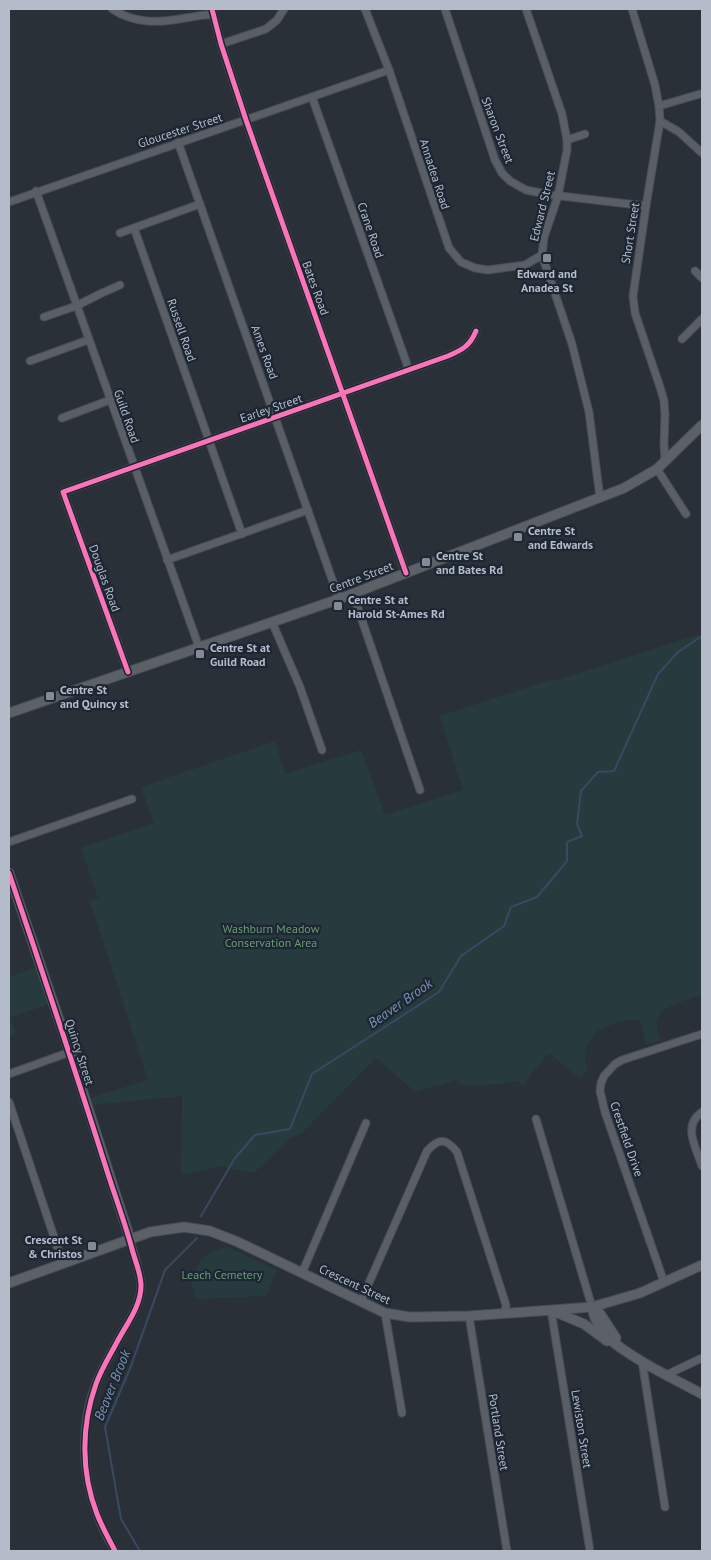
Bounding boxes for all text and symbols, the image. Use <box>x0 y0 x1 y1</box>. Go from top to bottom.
street label: Sharon Street <box>478 95 518 165</box>
street label: Gloucester Street <box>136 109 224 151</box>
street label: Annadea Road <box>417 137 453 211</box>
street label: Edward Street <box>526 169 558 243</box>
street label: Crane Road <box>354 200 388 260</box>
street label: Short Street <box>618 201 642 265</box>
marker: Edward and Anadea St <box>541 252 553 264</box>
street label: Bates Road <box>299 259 333 317</box>
place label: Edward and Anadea St <box>517 266 577 295</box>
street label: Russell Road <box>164 297 200 363</box>
street label: Ames Road <box>248 323 282 381</box>
street label: Guild Road <box>111 387 143 445</box>
street label: Earley Street <box>238 390 304 426</box>
place label: Centre St and Edwards <box>528 523 593 552</box>
marker: Centre St and Edwards <box>512 531 524 543</box>
street label: Douglas Road <box>86 542 124 614</box>
place label: Centre St and Bates Rd <box>436 548 503 577</box>
marker: Centre St and Bates Rd <box>420 556 432 568</box>
street label: Centre Street <box>327 558 395 596</box>
place label: Centre St at Harold St-Ames Rd <box>348 592 445 621</box>
marker: Centre St at Harold St-Ames Rd <box>332 600 344 612</box>
place label: Centre St at Guild Road <box>210 640 271 669</box>
marker: Centre St at Guild Road <box>194 648 206 660</box>
place label: Centre St and Quincy st <box>60 682 130 711</box>
marker: Centre St and Quincy st <box>44 690 56 702</box>
park label: Washburn Meadow Conservation Area <box>223 921 320 950</box>
water label: Beaver Brook <box>364 974 436 1032</box>
street label: Quincy Street <box>62 1017 98 1087</box>
street label: Crestfield Drive <box>607 1099 647 1179</box>
place label: Crescent St & Christos <box>25 1232 83 1261</box>
marker: Crescent St & Christos <box>86 1240 98 1252</box>
street label: Crescent Street <box>317 1261 393 1307</box>
park label: Leach Cemetery <box>182 1267 263 1282</box>
water label: Beaver Brook <box>90 1346 135 1423</box>
street label: Lewiston Street <box>568 1389 596 1469</box>
street label: Portland Street <box>486 1393 512 1471</box>

